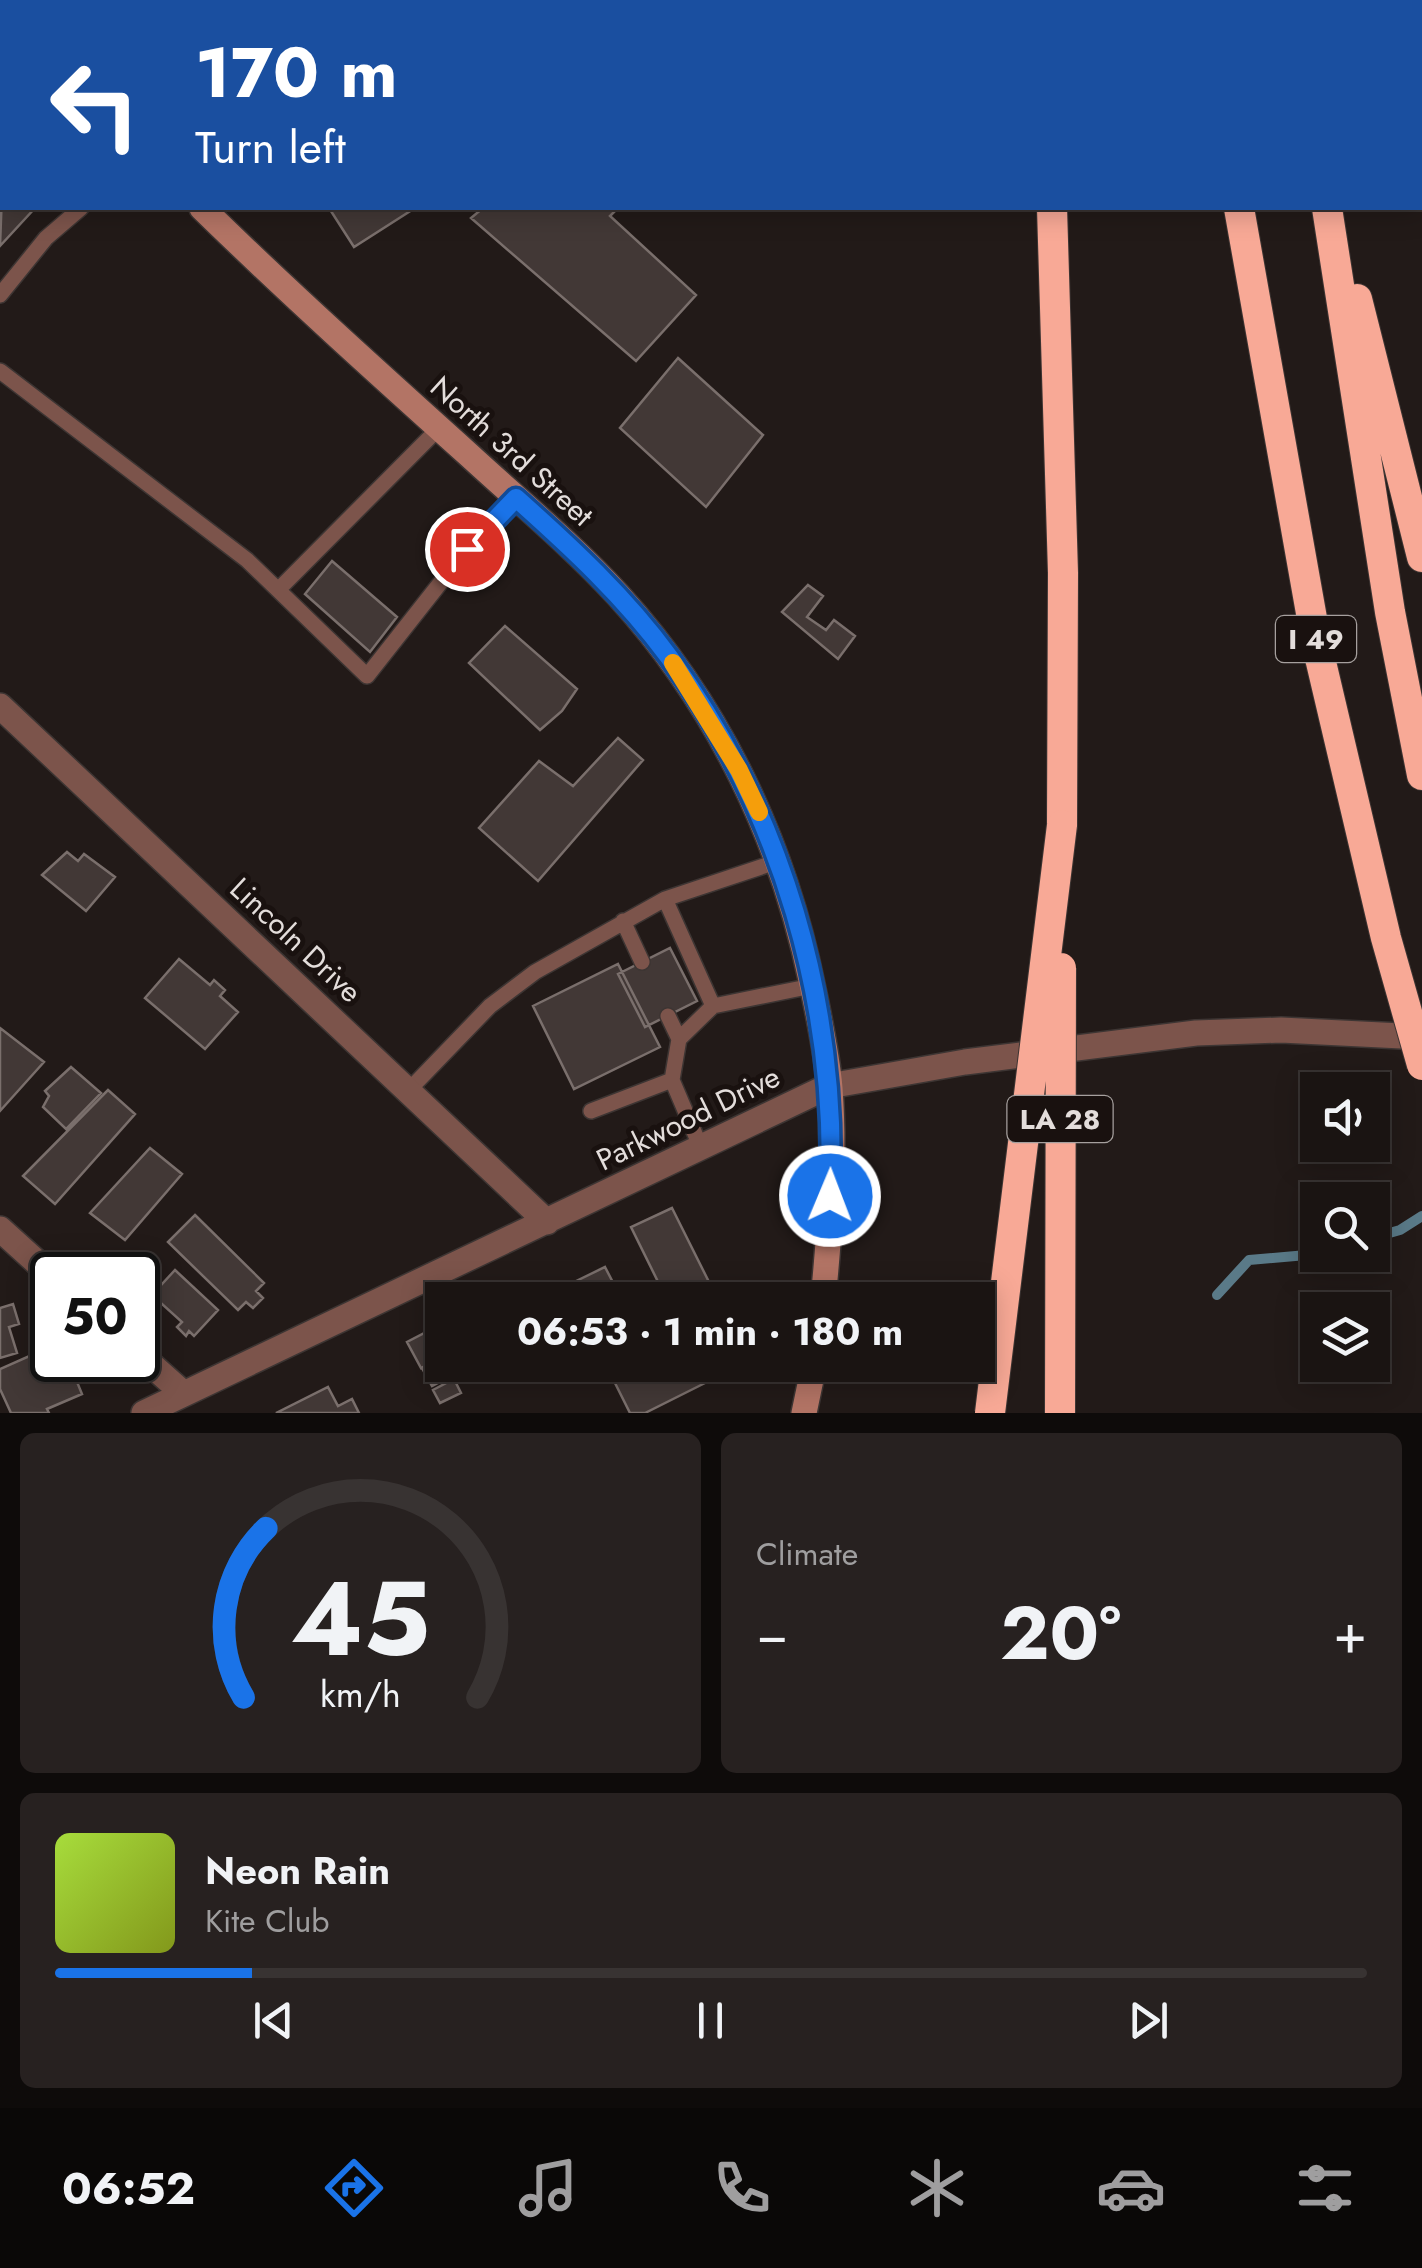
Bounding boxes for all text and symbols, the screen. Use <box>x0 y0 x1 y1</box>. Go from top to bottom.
text: 170 m <box>195 22 398 123</box>
icon: left <box>30 40 160 170</box>
text: Turn left <box>195 115 346 180</box>
street label: North 3rd Street <box>421 366 604 537</box>
pin <box>425 507 510 592</box>
icon: arrive <box>440 522 495 577</box>
road number: I 49 <box>1276 616 1356 662</box>
street label: Lincoln Drive <box>221 868 371 1012</box>
street label: Parkwood Drive <box>589 1055 787 1181</box>
map controls <box>1300 1072 1390 1382</box>
button: sound <box>1300 1072 1390 1162</box>
road number: LA 28 <box>1008 1096 1112 1142</box>
position arrow <box>778 1144 882 1248</box>
button: search <box>1300 1182 1390 1272</box>
speed limit sign: 50 <box>30 1252 160 1382</box>
button: layers <box>1300 1292 1390 1382</box>
text: 06:53 · 1 min · 180 m <box>517 1304 903 1359</box>
text: Climate <box>756 1531 858 1577</box>
text: 45 <box>291 1544 430 1694</box>
text: 20° <box>1000 1579 1121 1687</box>
text: − <box>756 1594 788 1674</box>
text: + <box>1333 1594 1367 1674</box>
text: km/h <box>320 1669 401 1720</box>
text: Neon Rain <box>205 1843 390 1898</box>
text: Kite Club <box>205 1898 329 1944</box>
icon: previous <box>246 1993 301 2048</box>
icon: pause <box>683 1993 738 2048</box>
icon: next <box>1121 1993 1176 2048</box>
icon: directions <box>319 2153 389 2223</box>
icon: music <box>513 2153 583 2223</box>
icon: phone <box>707 2153 777 2223</box>
icon: climate <box>902 2153 972 2223</box>
icon: car <box>1096 2153 1166 2223</box>
icon: filters <box>1290 2153 1360 2223</box>
text: 06:52 <box>62 2156 195 2221</box>

